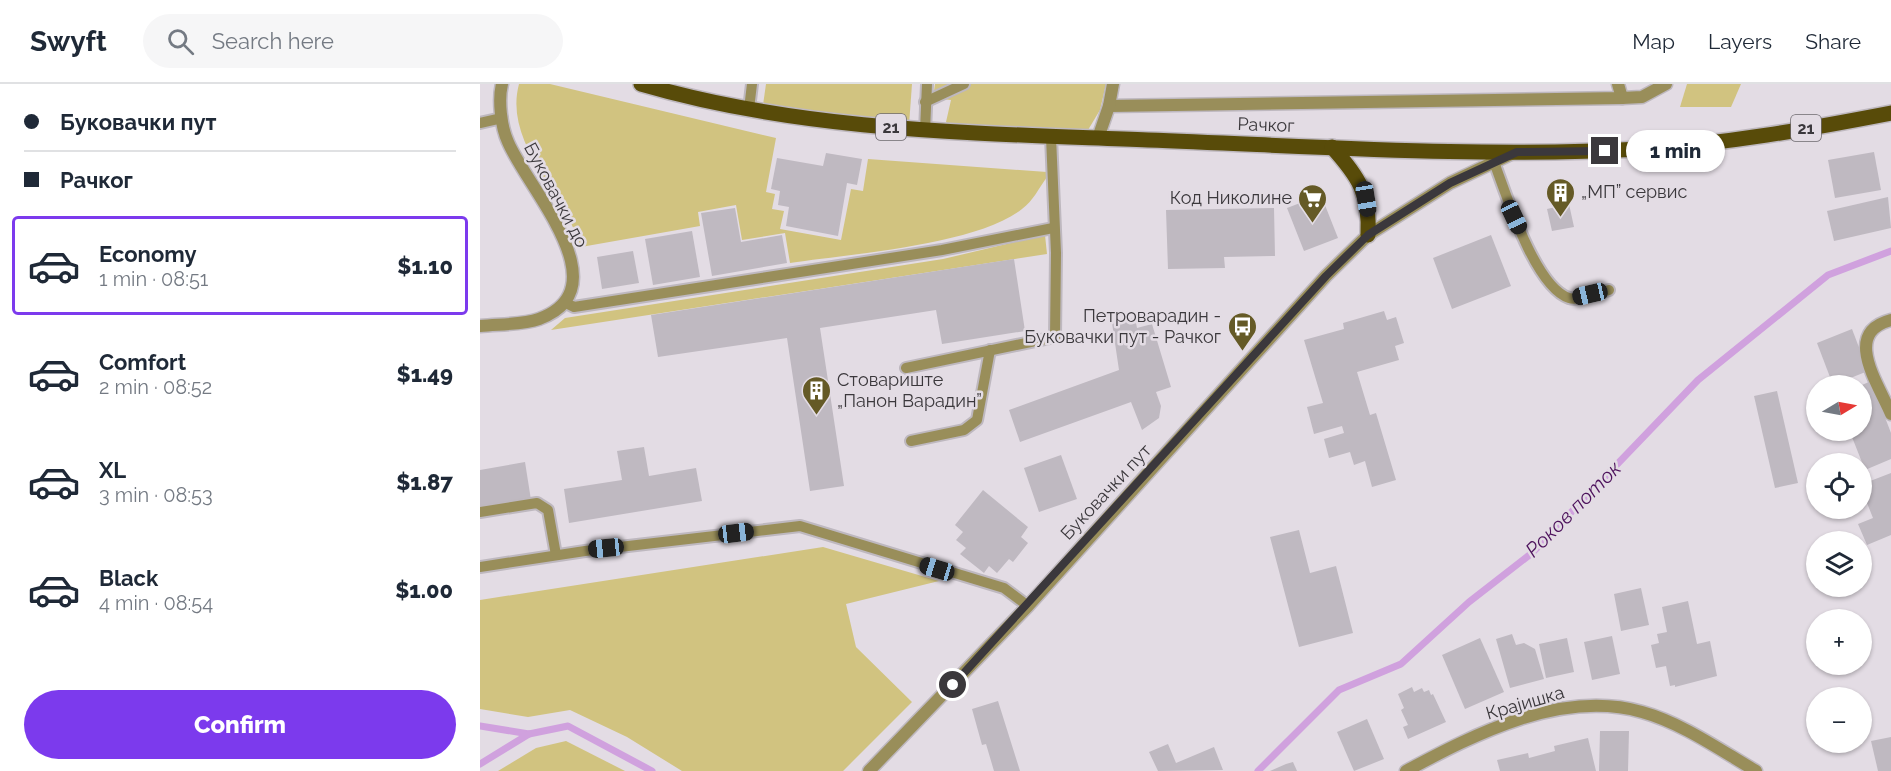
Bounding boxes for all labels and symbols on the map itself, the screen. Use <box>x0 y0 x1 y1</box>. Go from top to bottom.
street label: Рачког <box>1237 113 1295 136</box>
road number: 21 <box>876 114 906 140</box>
road number: 21 <box>1791 115 1821 141</box>
callout: 1 min <box>1626 130 1725 172</box>
route end <box>1591 137 1618 164</box>
street label: Буковачки до <box>520 139 593 251</box>
building icon: „МП” сервис <box>1544 176 1576 218</box>
car <box>1354 180 1378 218</box>
place label: „МП” сервис <box>1581 181 1687 202</box>
supermarket icon: Код Николине <box>1297 182 1329 224</box>
place label: Код Николине <box>1170 187 1292 208</box>
car <box>1498 197 1530 237</box>
car <box>1570 281 1610 307</box>
place label: Петроварадин - Буковачки пут - Рачког <box>1024 305 1221 347</box>
bus stop icon: Петроварадин - Буковачки пут - Рачког <box>1226 310 1258 352</box>
place label: Стовариште „Панон Варадин” <box>837 369 982 411</box>
building icon: Стовариште „Панон Варадин” <box>800 374 832 416</box>
north arrow <box>1806 375 1872 441</box>
street label: Буковачки пут <box>1056 439 1156 544</box>
water label: Роков поток <box>1520 456 1626 562</box>
car <box>717 522 755 544</box>
car <box>587 537 625 559</box>
car <box>917 555 957 583</box>
route start <box>939 671 966 698</box>
street label: Крајишка <box>1483 681 1566 724</box>

